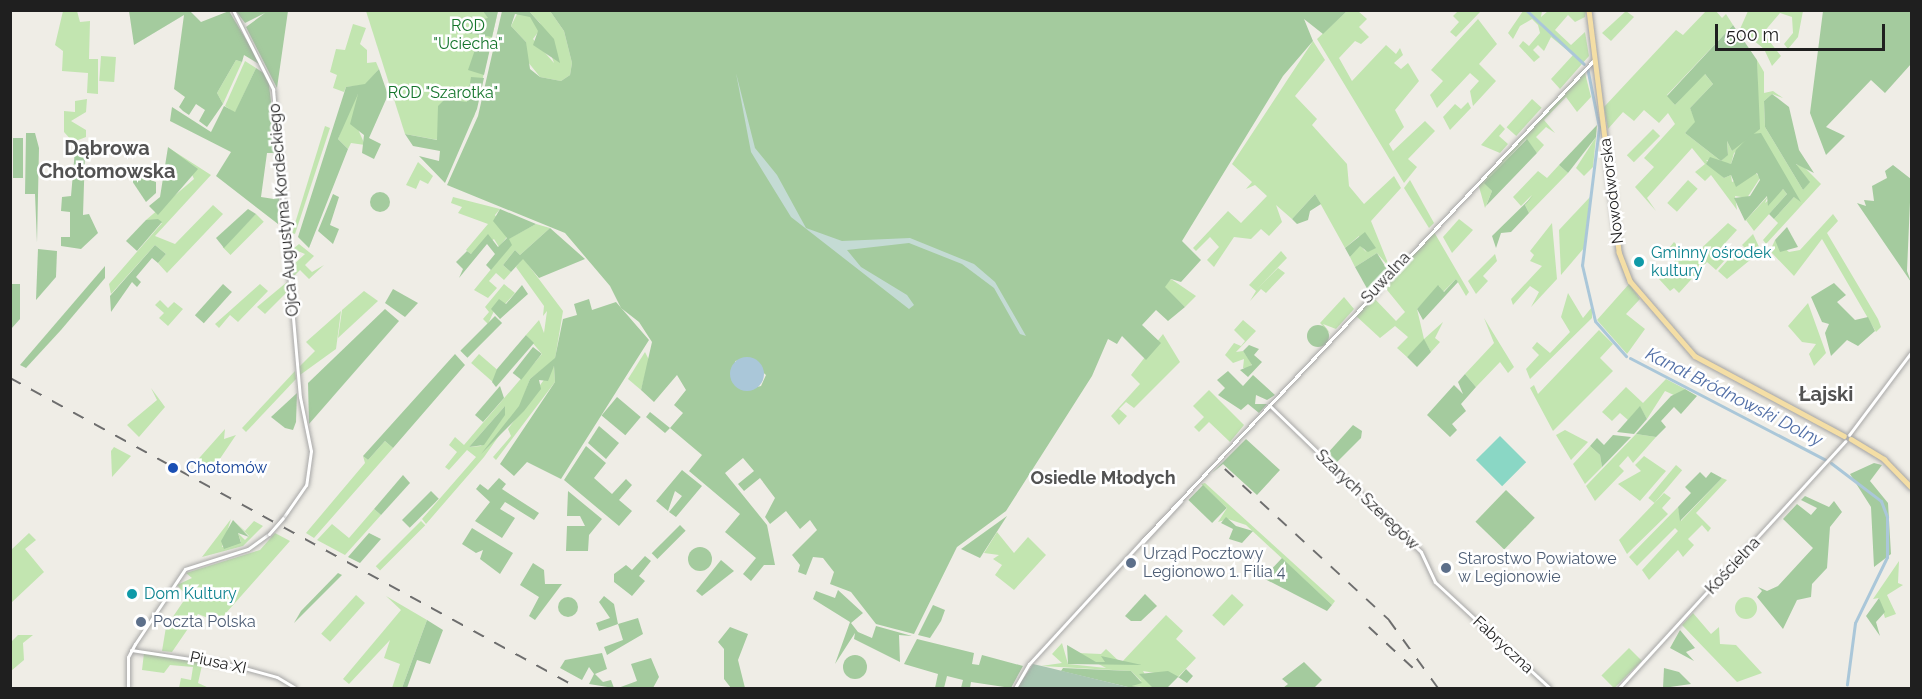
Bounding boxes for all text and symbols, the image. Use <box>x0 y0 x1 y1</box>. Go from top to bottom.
scale bar <box>1718 12 1888 50</box>
park label: ROD "Uciecha" <box>433 16 503 54</box>
text: 500 m <box>1726 24 1779 45</box>
park label: ROD "Szarotka" <box>388 83 498 103</box>
street label: Ojca Augustyna Kordeckiego <box>265 102 303 318</box>
district label: Dąbrowa Chotomowska <box>39 137 175 184</box>
street label: Nowodworska <box>1596 137 1628 245</box>
place label: Gminny ośrodek kultury <box>1651 243 1772 281</box>
street label: Suwalna <box>1357 248 1415 308</box>
marker: Gminny ośrodek kultury <box>1632 255 1646 269</box>
water label: Kanał Bródnowski Dolny <box>1642 343 1826 451</box>
district label: Łajski <box>1799 382 1853 406</box>
street label: Szarych Szeregów <box>1311 446 1423 554</box>
place label: Chotomów <box>186 458 267 478</box>
marker: Chotomów <box>164 459 182 477</box>
district label: Osiedle Młodych <box>1030 467 1176 489</box>
street label: Kościelna <box>1702 533 1764 599</box>
place label: Urząd Pocztowy Legionowo 1. Filia 4 <box>1143 544 1286 582</box>
place label: Starostwo Powiatowe w Legionowie <box>1458 549 1617 587</box>
marker: Urząd Pocztowy Legionowo 1. Filia 4 <box>1124 556 1138 570</box>
marker: Starostwo Powiatowe w Legionowie <box>1439 561 1453 575</box>
place label: Dom Kultury <box>144 584 237 604</box>
marker: Dom Kultury <box>125 587 139 601</box>
place label: Poczta Polska <box>153 612 256 632</box>
street label: Fabryczna <box>1469 612 1537 678</box>
marker: Poczta Polska <box>134 615 148 629</box>
street label: Piusa XI <box>188 648 248 678</box>

